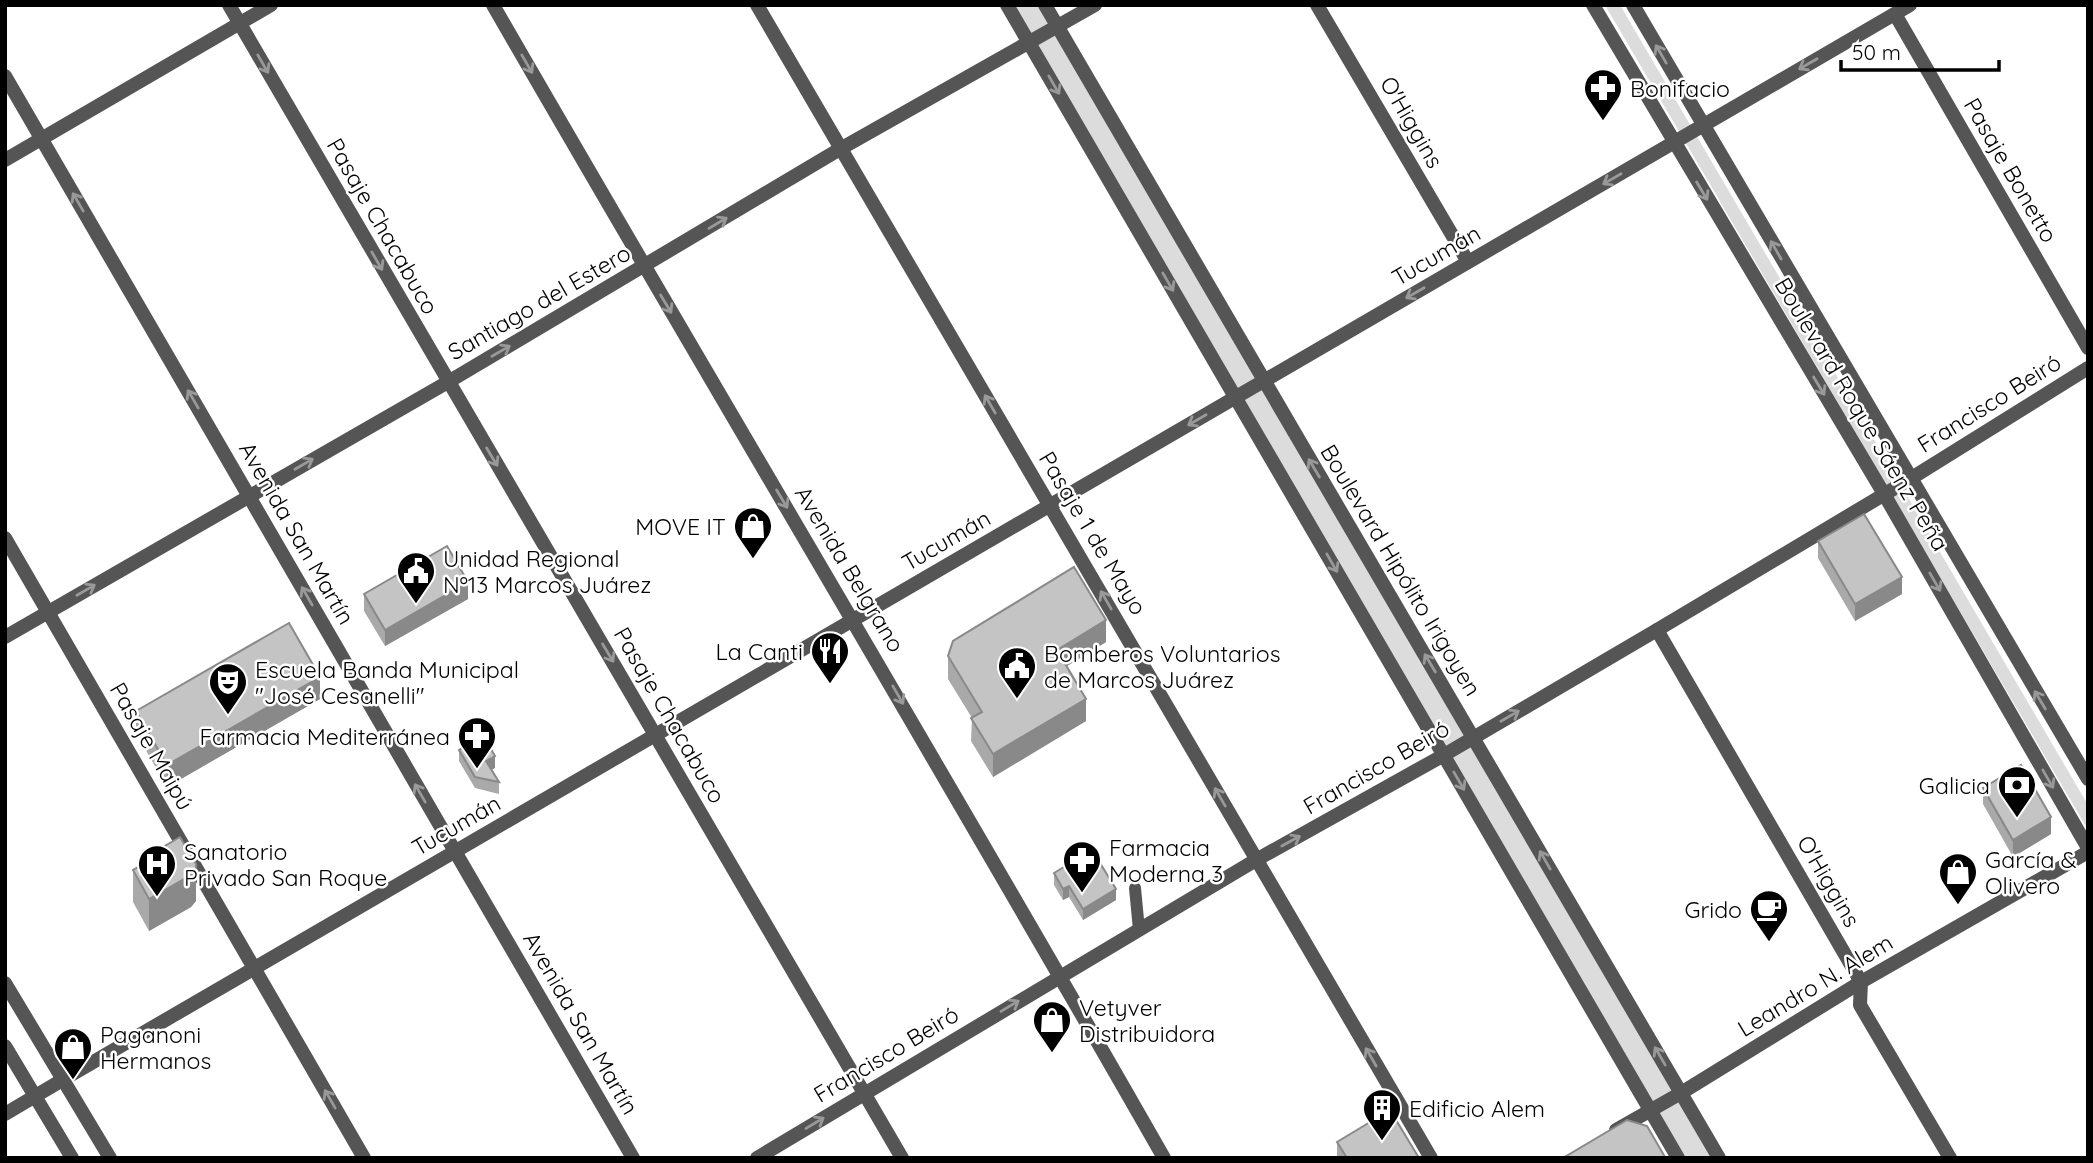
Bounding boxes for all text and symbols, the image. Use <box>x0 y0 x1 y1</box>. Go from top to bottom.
scale bar <box>1841 28 1998 72</box>
text: 50 m <box>1852 39 1901 65</box>
one-way arrow <box>1654 44 1668 64</box>
one-way arrow <box>256 54 270 74</box>
one-way arrow <box>520 54 534 74</box>
one-way arrow <box>1799 57 1819 71</box>
pharmacy icon: Bonifacio <box>1582 67 1624 122</box>
street label: O'Higgins <box>1374 71 1450 173</box>
place label: Bonifacio <box>1630 74 1730 103</box>
one-way arrow <box>1047 75 1061 95</box>
street label: Pasaje Bonetto <box>1958 92 2064 248</box>
street label: Pasaje Chacabuco <box>321 133 445 319</box>
one-way arrow <box>1602 172 1622 186</box>
one-way arrow <box>1696 180 1710 200</box>
one-way arrow <box>71 193 85 213</box>
one-way arrow <box>708 216 728 230</box>
street label: Tucumán <box>1387 218 1485 292</box>
street label: Santiago del Estero <box>442 238 636 366</box>
one-way arrow <box>1769 241 1783 261</box>
one-way arrow <box>371 251 385 271</box>
one-way arrow <box>1162 271 1176 291</box>
street label: Boulevard Roque Sáenz Peña <box>1769 272 1955 556</box>
one-way arrow <box>1405 287 1426 300</box>
one-way arrow <box>659 293 673 313</box>
one-way arrow <box>490 344 511 357</box>
street label: Francisco Beiró <box>1912 347 2066 459</box>
one-way arrow <box>1812 375 1826 395</box>
one-way arrow <box>186 389 200 409</box>
one-way arrow <box>983 394 997 414</box>
one-way arrow <box>1188 413 1208 427</box>
street label: Avenida San Martín <box>233 437 361 629</box>
street label: Boulevard Hipólito Irigoyen <box>1314 439 1488 701</box>
street label: Pasaje 1 de Mayo <box>1033 446 1153 620</box>
one-way arrow <box>485 447 499 467</box>
one-way arrow <box>293 457 313 471</box>
one-way arrow <box>1307 458 1321 478</box>
street label: Avenida Belgrano <box>789 481 911 657</box>
one-way arrow <box>775 489 789 509</box>
street label: Tucumán <box>897 503 995 577</box>
shop icon: MOVE IT <box>732 505 774 560</box>
place label: MOVE IT <box>635 512 726 541</box>
place label: Unidad Regional Nº13 Marcos Juárez <box>443 544 651 599</box>
public building icon: Unidad Regional Nº13 Marcos Juárez <box>395 550 437 605</box>
one-way arrow <box>1325 553 1339 573</box>
one-way arrow <box>1928 571 1942 591</box>
one-way arrow <box>75 583 95 597</box>
one-way arrow <box>300 586 314 606</box>
one-way arrow <box>1099 590 1113 610</box>
street label: Pasaje Chacabuco <box>608 622 732 808</box>
restaurant icon: La Canti <box>809 630 851 685</box>
place label: La Canti <box>716 637 803 666</box>
place label: Bomberos Voluntarios de Marcos Juárez <box>1044 639 1280 694</box>
one-way arrow <box>601 643 615 663</box>
public building icon: Bomberos Voluntarios de Marcos Juárez <box>996 645 1038 700</box>
one-way arrow <box>1423 654 1437 674</box>
place label: Escuela Banda Municipal "José Cesanelli" <box>255 655 519 710</box>
theatre icon: Escuela Banda Municipal "José Cesanelli" <box>207 661 249 716</box>
street label: Pasaje Maipú <box>104 677 200 815</box>
one-way arrow <box>891 685 905 705</box>
one-way arrow <box>2033 690 2047 710</box>
one-way arrow <box>1499 709 1519 723</box>
street label: Francisco Beiró <box>1298 713 1454 821</box>
pharmacy icon: Farmacia Mediterránea <box>456 715 498 770</box>
place label: Farmacia Mediterránea <box>199 722 450 751</box>
bank icon: Galicia <box>1996 764 2038 819</box>
one-way arrow <box>2042 768 2056 788</box>
one-way arrow <box>1453 770 1466 791</box>
place label: Galicia <box>1919 771 1990 800</box>
one-way arrow <box>413 783 426 804</box>
one-way arrow <box>1212 787 1226 807</box>
street label: Tucumán <box>407 788 505 862</box>
street label: O'Higgins <box>1791 830 1867 932</box>
place label: Farmacia Moderna 3 <box>1109 833 1223 888</box>
one-way arrow <box>1280 834 1301 847</box>
place label: Sanatorio Privado San Roque <box>184 837 387 892</box>
pharmacy icon: Farmacia Moderna 3 <box>1061 839 1103 894</box>
hospital icon: Sanatorio Privado San Roque <box>136 843 178 898</box>
place label: García & Olivero <box>1985 845 2077 900</box>
one-way arrow <box>1538 850 1552 870</box>
shop icon: García & Olivero <box>1937 851 1979 906</box>
cafe icon: Grido <box>1748 888 1790 943</box>
place label: Grido <box>1684 895 1742 924</box>
street label: Avenida San Martín <box>517 927 645 1119</box>
street label: Leandro N. Alem <box>1732 927 1898 1043</box>
place label: Vetyver Distribuidora <box>1079 993 1215 1048</box>
street label: Francisco Beiró <box>808 999 964 1109</box>
one-way arrow <box>1000 999 1020 1013</box>
shop icon: Vetyver Distribuidora <box>1031 999 1073 1054</box>
place label: Paganoni Hermanos <box>100 1020 211 1075</box>
shop icon: Paganoni Hermanos <box>52 1026 94 1081</box>
one-way arrow <box>1364 1047 1378 1067</box>
one-way arrow <box>1652 1047 1666 1067</box>
building icon: Edificio Alem <box>1361 1087 1403 1142</box>
one-way arrow <box>323 1089 337 1109</box>
place label: Edificio Alem <box>1409 1094 1545 1123</box>
one-way arrow <box>805 1115 825 1129</box>

